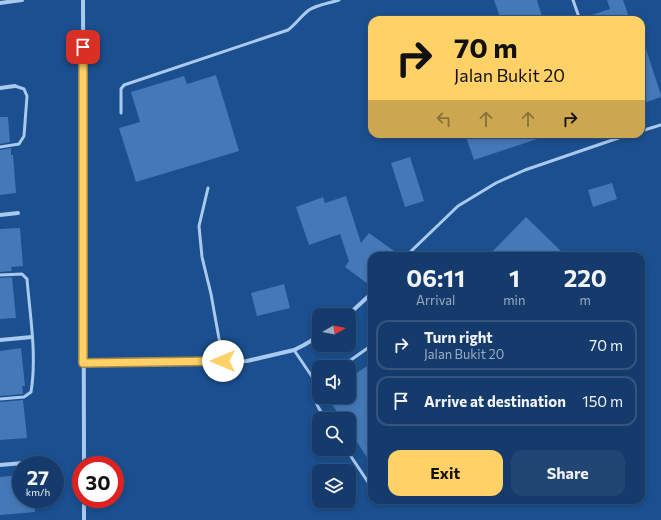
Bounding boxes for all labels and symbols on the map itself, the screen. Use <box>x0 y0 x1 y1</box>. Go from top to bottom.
pin <box>66 30 100 64</box>
north arrow <box>312 308 356 352</box>
position arrow <box>202 340 244 382</box>
speed limit sign: 30 <box>72 456 124 508</box>

